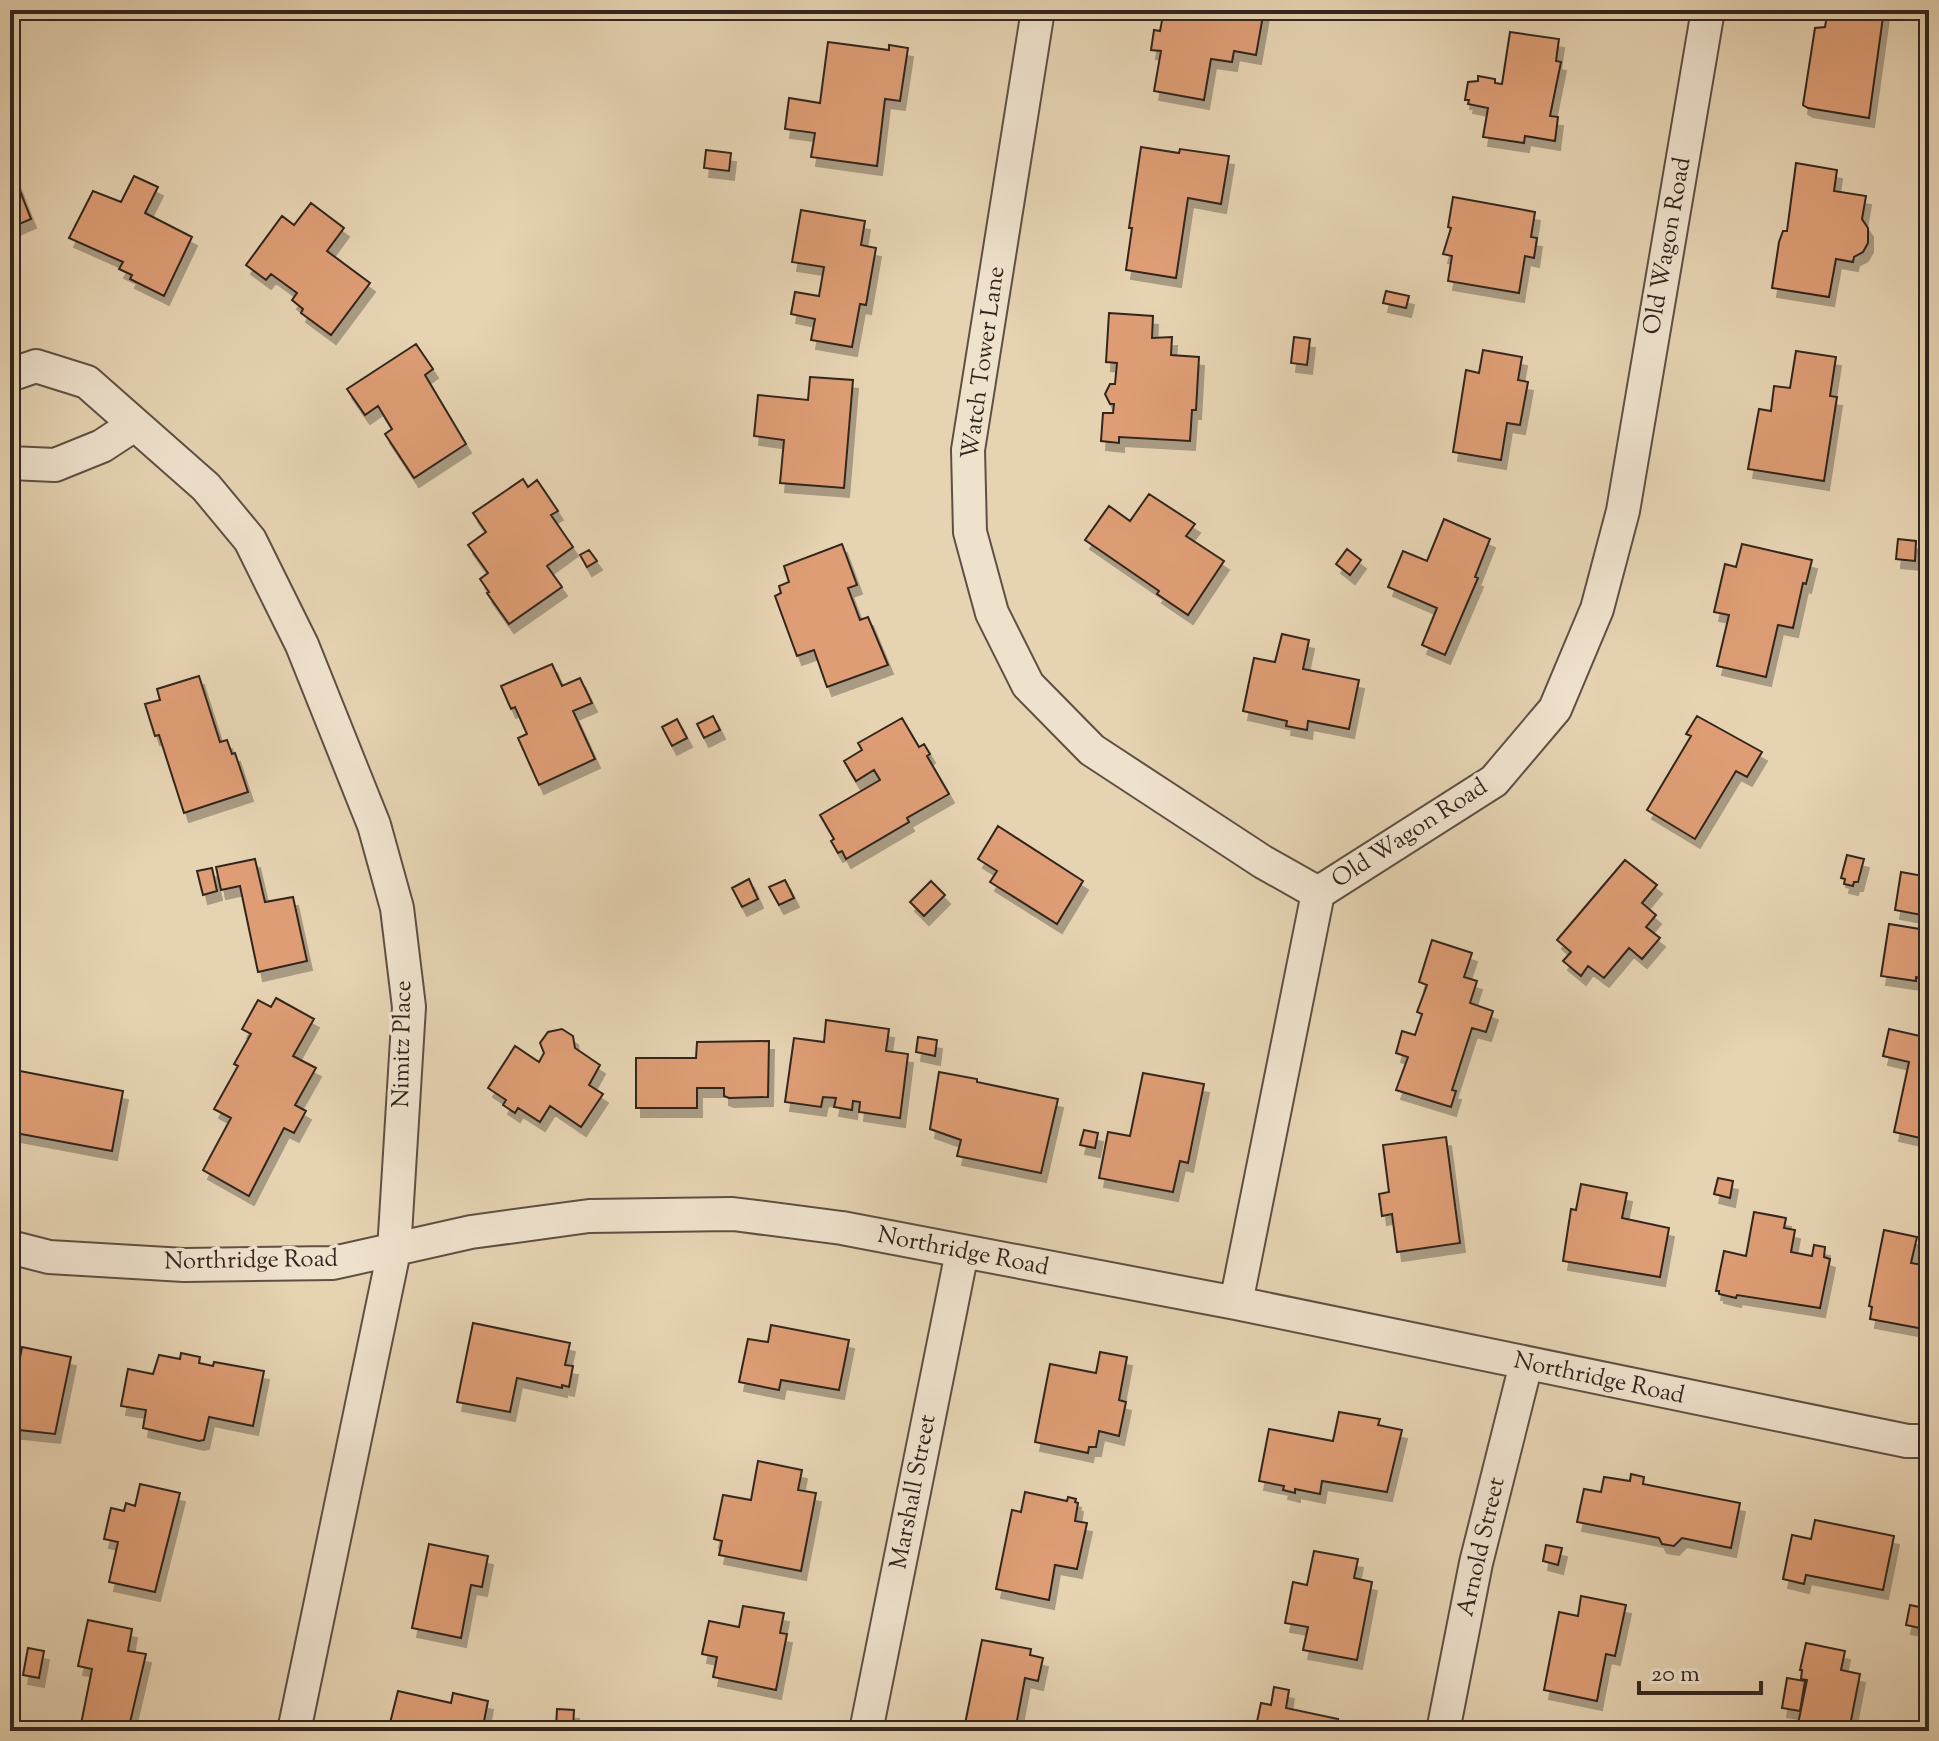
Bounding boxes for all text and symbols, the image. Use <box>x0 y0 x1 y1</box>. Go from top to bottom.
street label: Old Wagon Road <box>1636 154 1700 337</box>
street label: Watch Tower Lane <box>954 264 1014 462</box>
street label: Old Wagon Road <box>1325 771 1495 897</box>
street label: Nimitz Place <box>385 980 421 1108</box>
street label: Northridge Road <box>874 1219 1052 1285</box>
street label: Northridge Road <box>164 1242 339 1280</box>
street label: Northridge Road <box>1510 1344 1688 1414</box>
street label: Marshall Street <box>882 1412 946 1572</box>
street label: Arnold Street <box>1449 1474 1515 1620</box>
scale bar <box>1639 1645 1761 1695</box>
text: 20 m <box>1651 1658 1700 1692</box>

